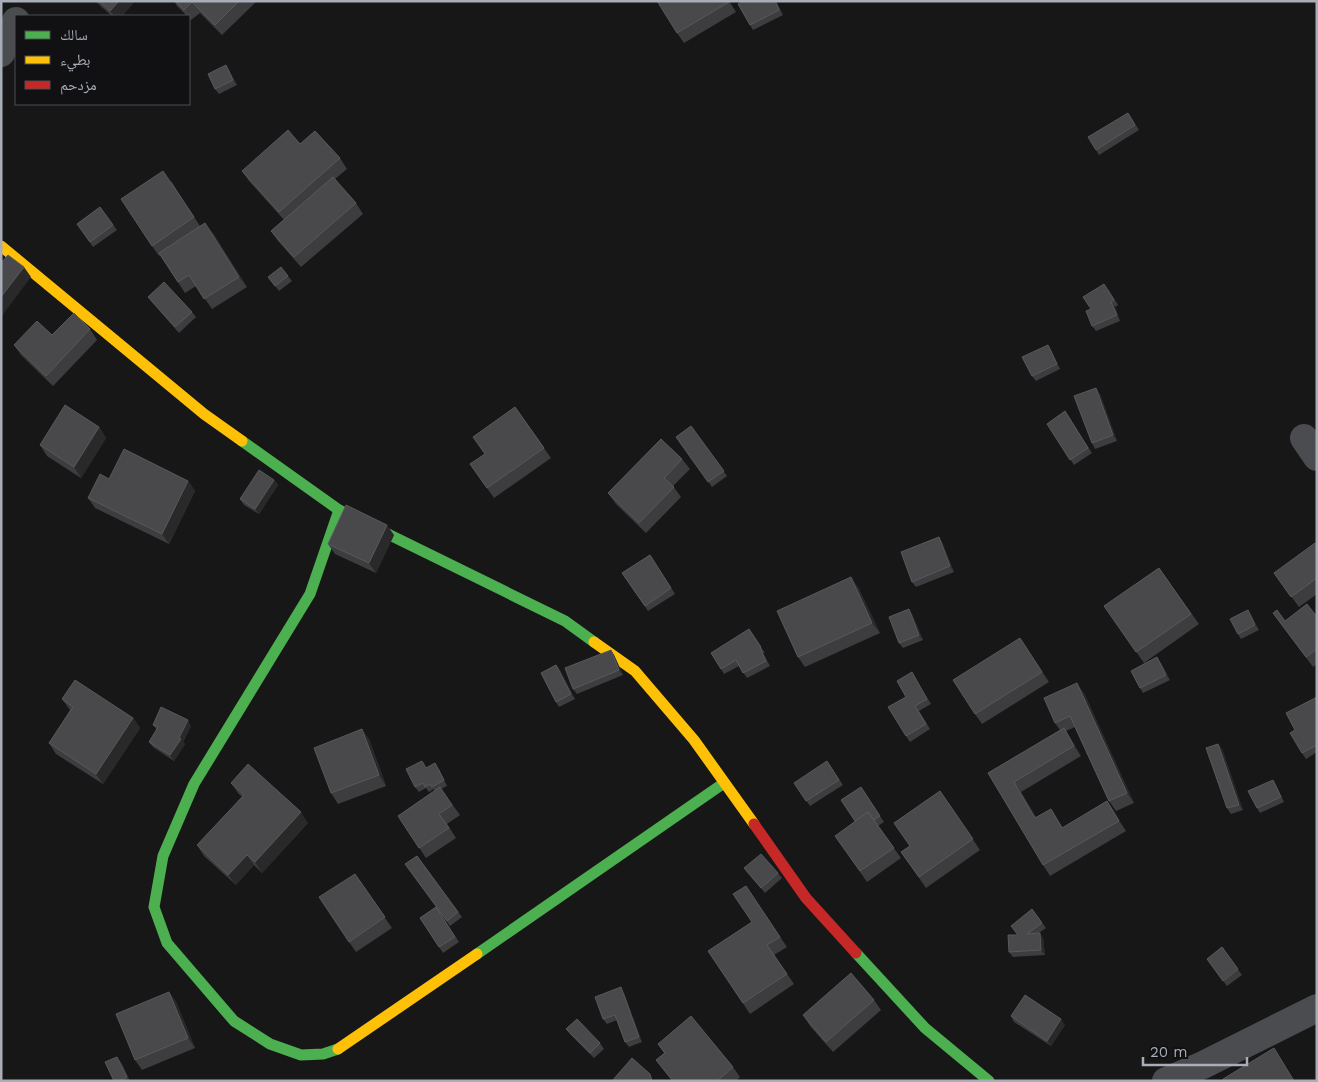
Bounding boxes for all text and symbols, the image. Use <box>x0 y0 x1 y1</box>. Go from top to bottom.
legend <box>15 15 190 105</box>
text: سالك <box>60 26 88 44</box>
text: بطيء <box>60 51 90 72</box>
text: مزدحم <box>60 76 97 95</box>
scale bar <box>1143 1034 1247 1066</box>
text: 20 m <box>1150 1043 1188 1061</box>

